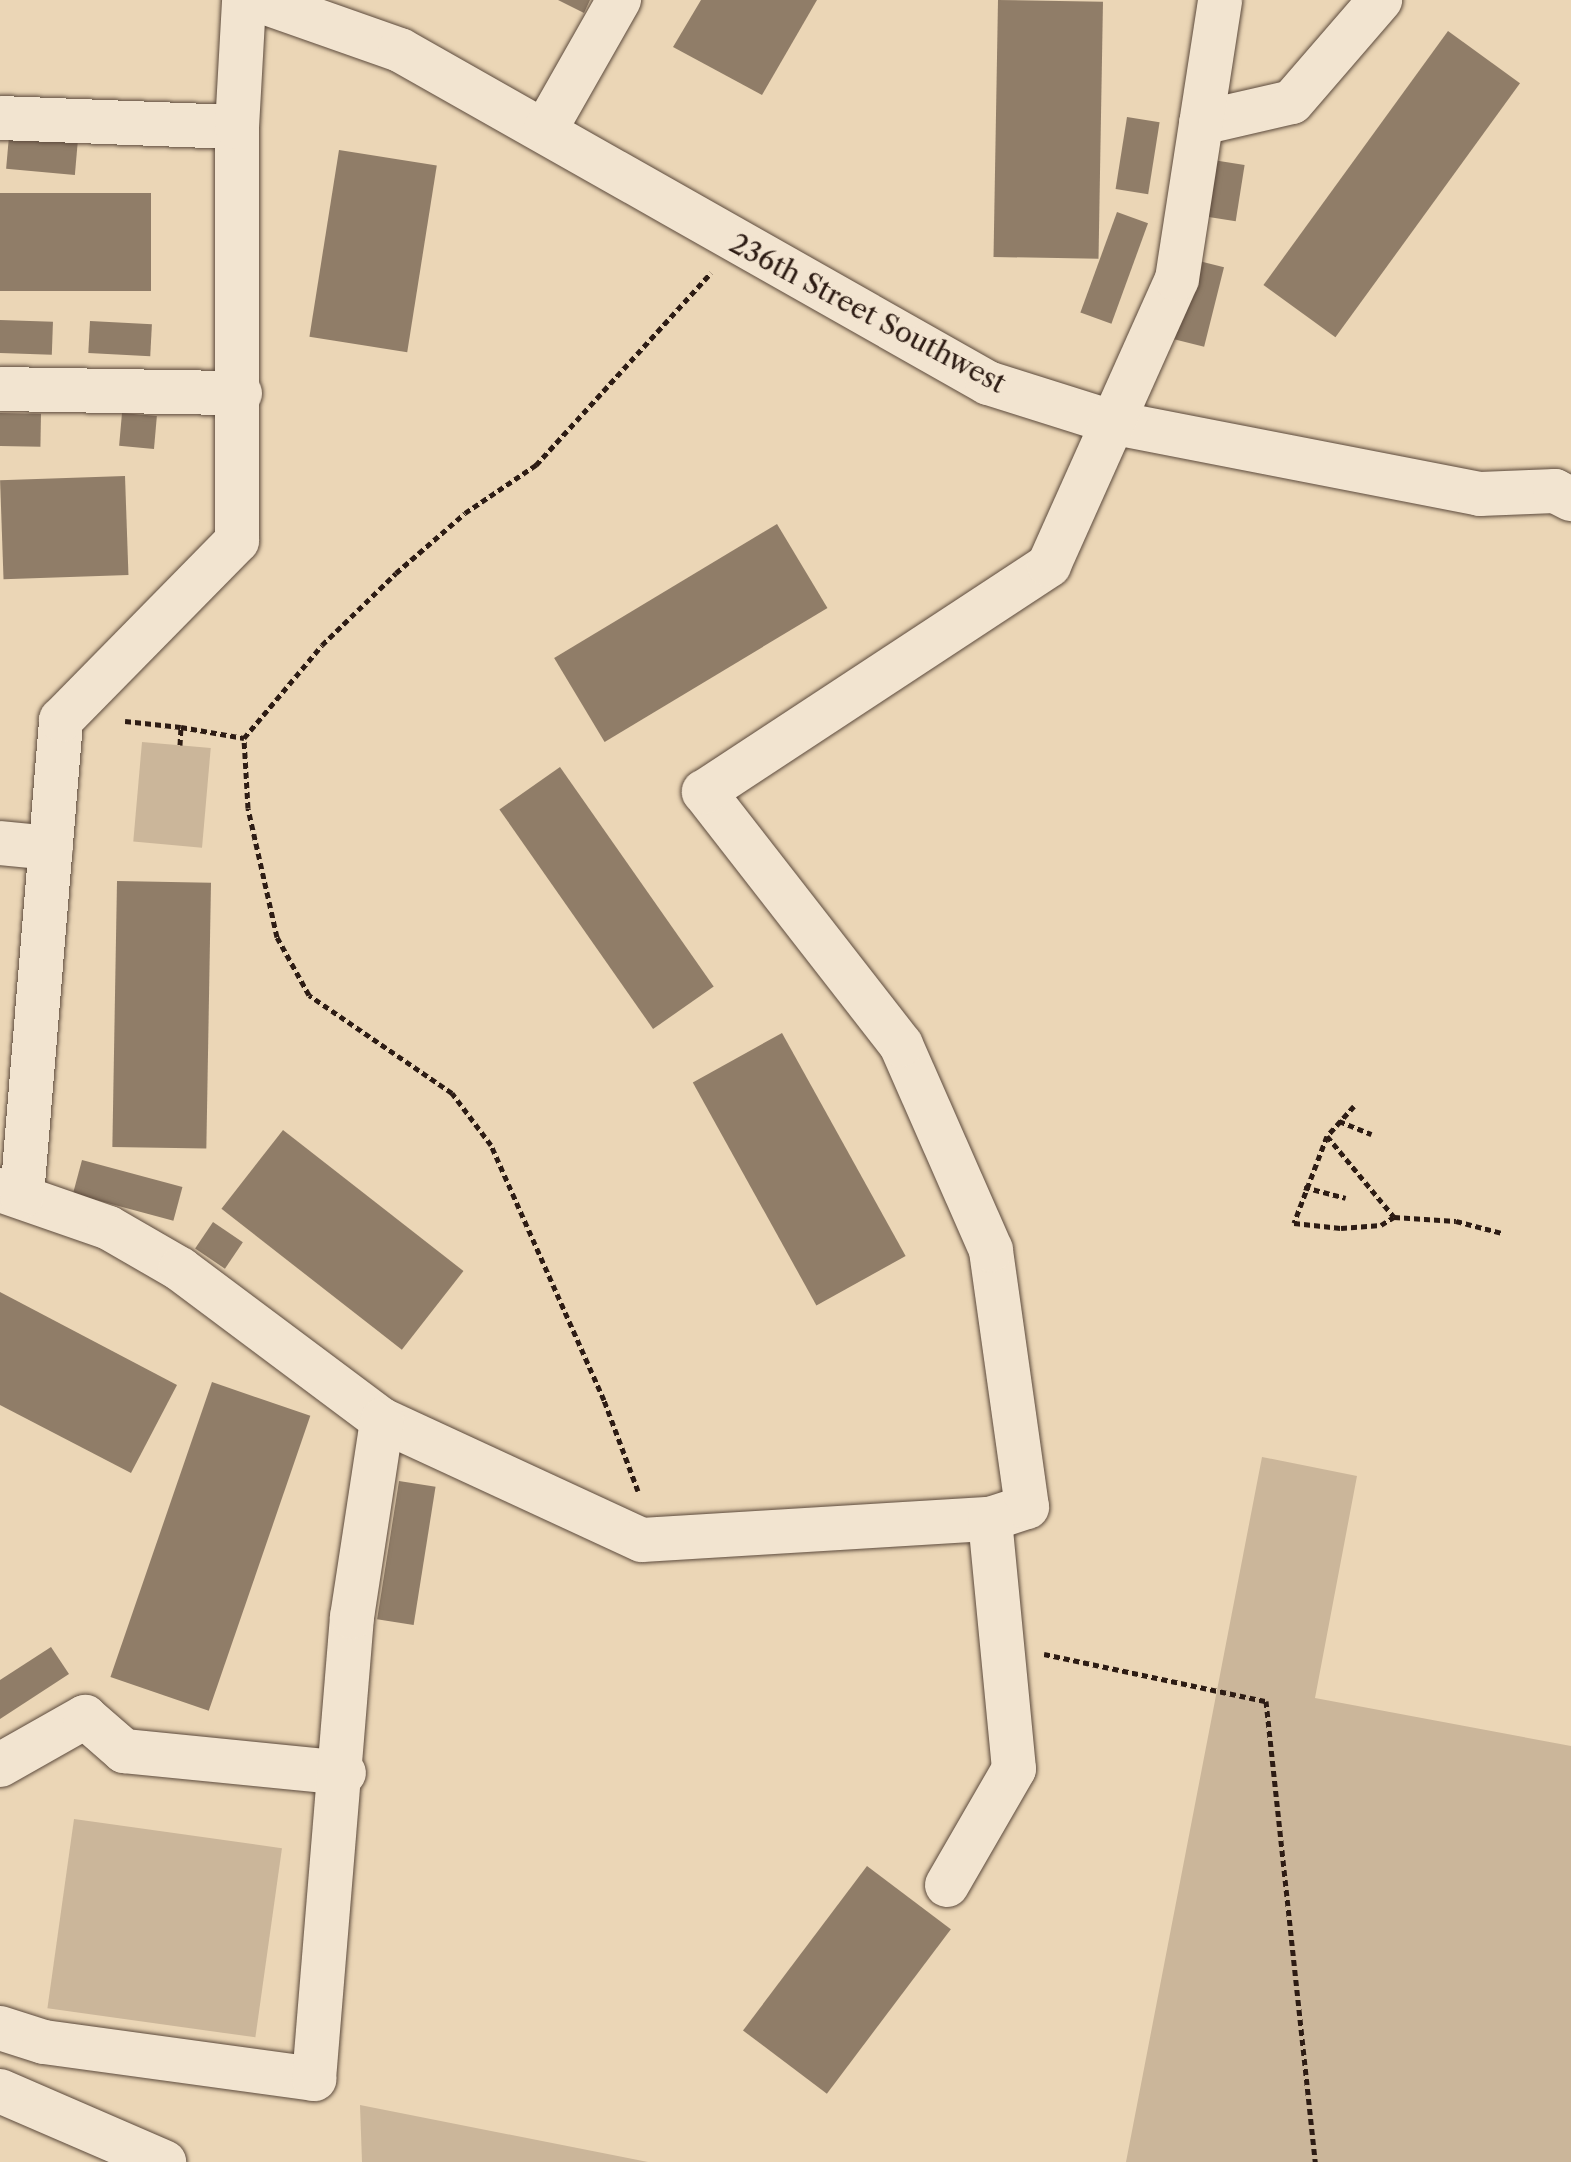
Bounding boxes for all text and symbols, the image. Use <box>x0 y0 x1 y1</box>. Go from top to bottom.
street label: 236th Street Southwest <box>724 226 1012 400</box>

